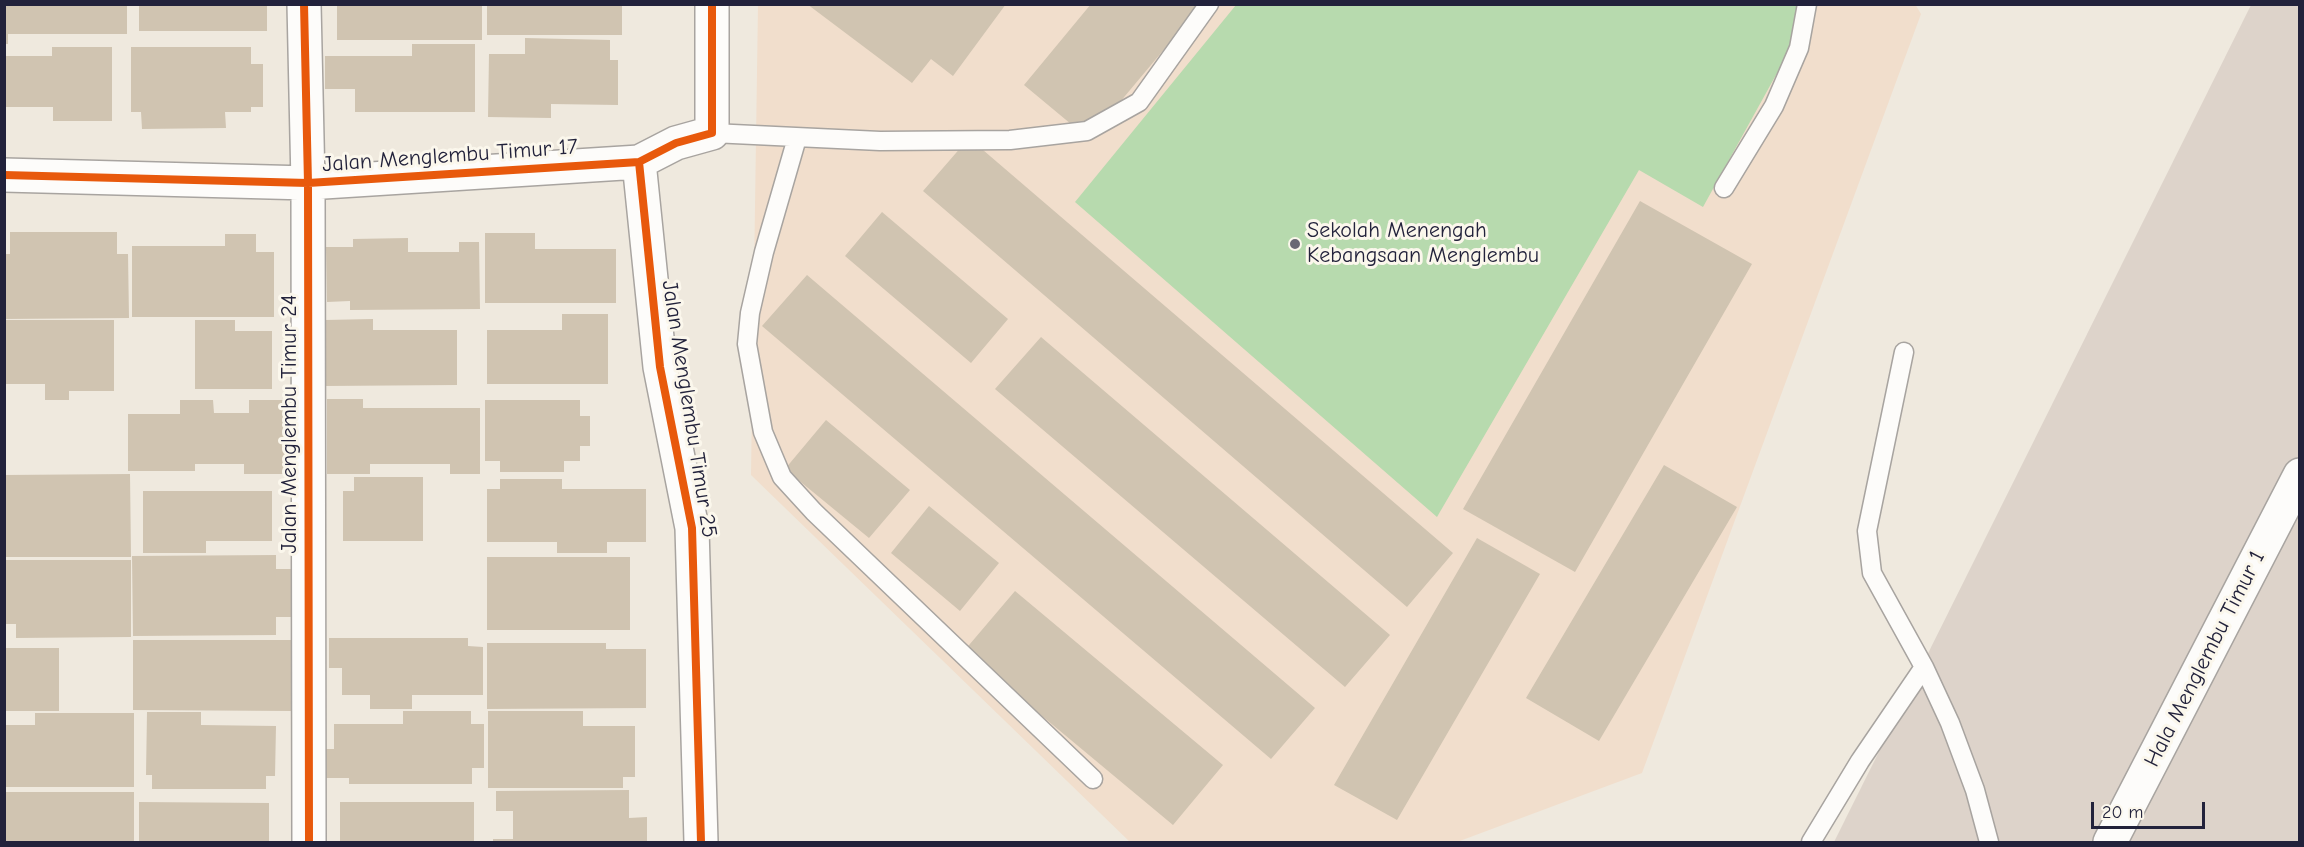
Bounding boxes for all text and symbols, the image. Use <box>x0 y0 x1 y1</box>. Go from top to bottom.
street label: Jalan Menglembu Timur 17 <box>321 134 579 178</box>
place label: Sekolah Menengah Kebangsaan Menglembu <box>1307 218 1539 270</box>
marker: Sekolah Menengah Kebangsaan Menglembu <box>1288 237 1302 251</box>
street label: Jalan Menglembu Timur 25 <box>656 278 722 540</box>
street label: Jalan Menglembu Timur 24 <box>277 295 303 553</box>
street label: Hala Menglembu Timur 1 <box>2139 546 2271 772</box>
scale bar <box>2094 790 2208 828</box>
text: 20 m <box>2102 802 2143 823</box>

